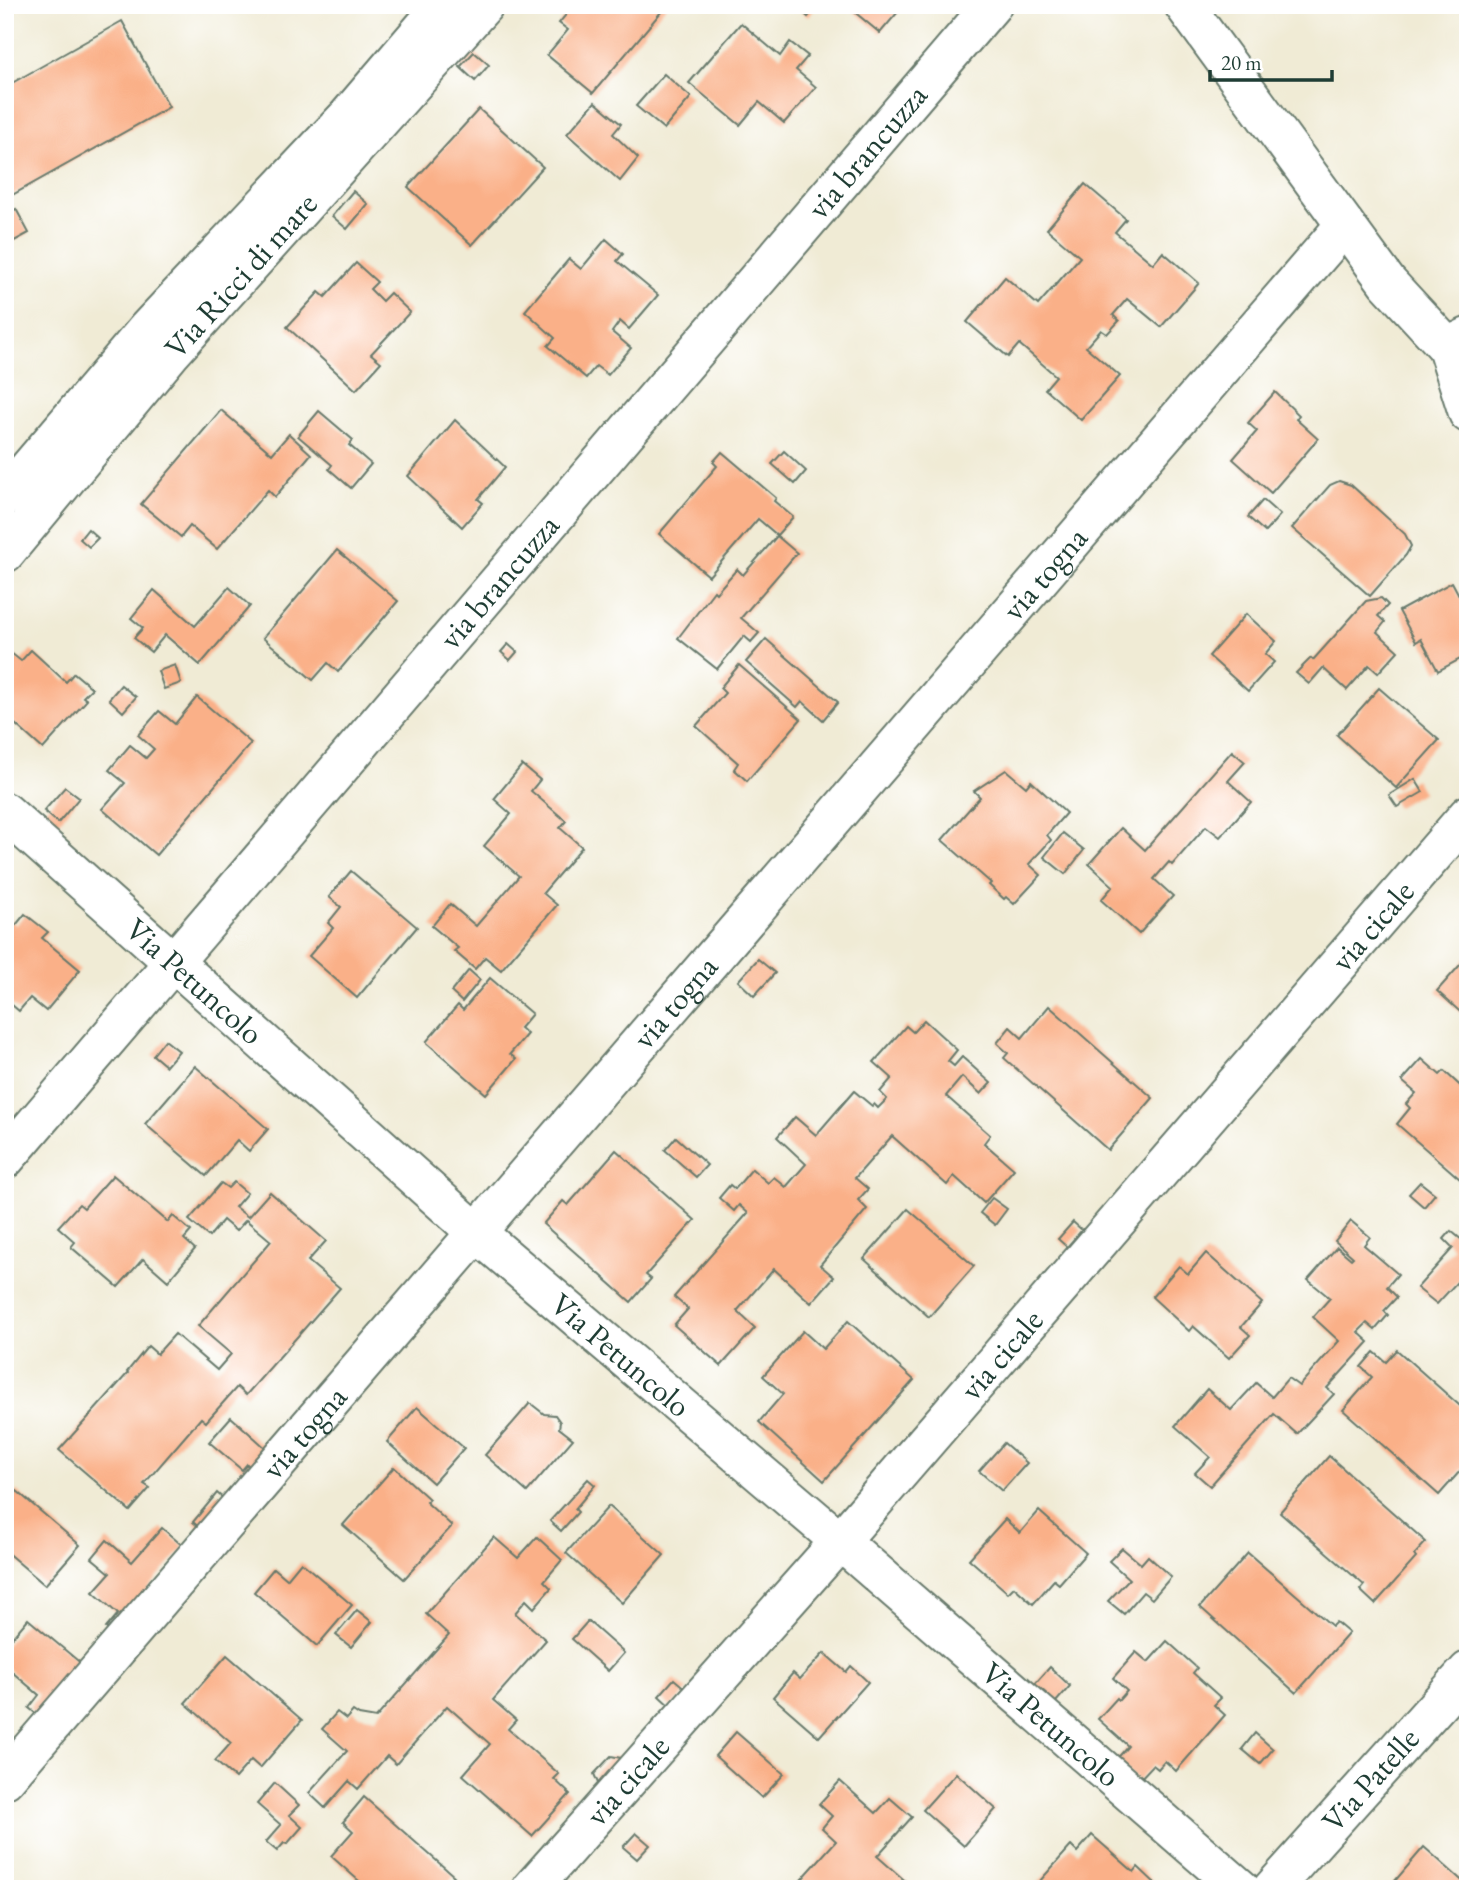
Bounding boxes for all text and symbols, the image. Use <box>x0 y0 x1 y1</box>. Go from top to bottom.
scale bar <box>1210 38 1333 82</box>
text: 20 m <box>1221 49 1262 76</box>
street label: via brancuzza <box>797 75 937 228</box>
street label: Via Ricci di mare <box>155 184 326 368</box>
street label: via brancuzza <box>429 505 569 658</box>
street label: via togna <box>993 518 1097 629</box>
street label: via cicale <box>1321 871 1423 980</box>
street label: Via Petuncolo <box>117 908 273 1054</box>
street label: via togna <box>623 946 727 1058</box>
street label: Via Petuncolo <box>542 1283 700 1426</box>
street label: via cicale <box>950 1300 1052 1409</box>
street label: via togna <box>252 1376 356 1488</box>
street label: Via Petuncolo <box>973 1652 1130 1796</box>
street label: Via Patelle <box>1312 1718 1428 1841</box>
street label: via cicale <box>576 1726 679 1835</box>

